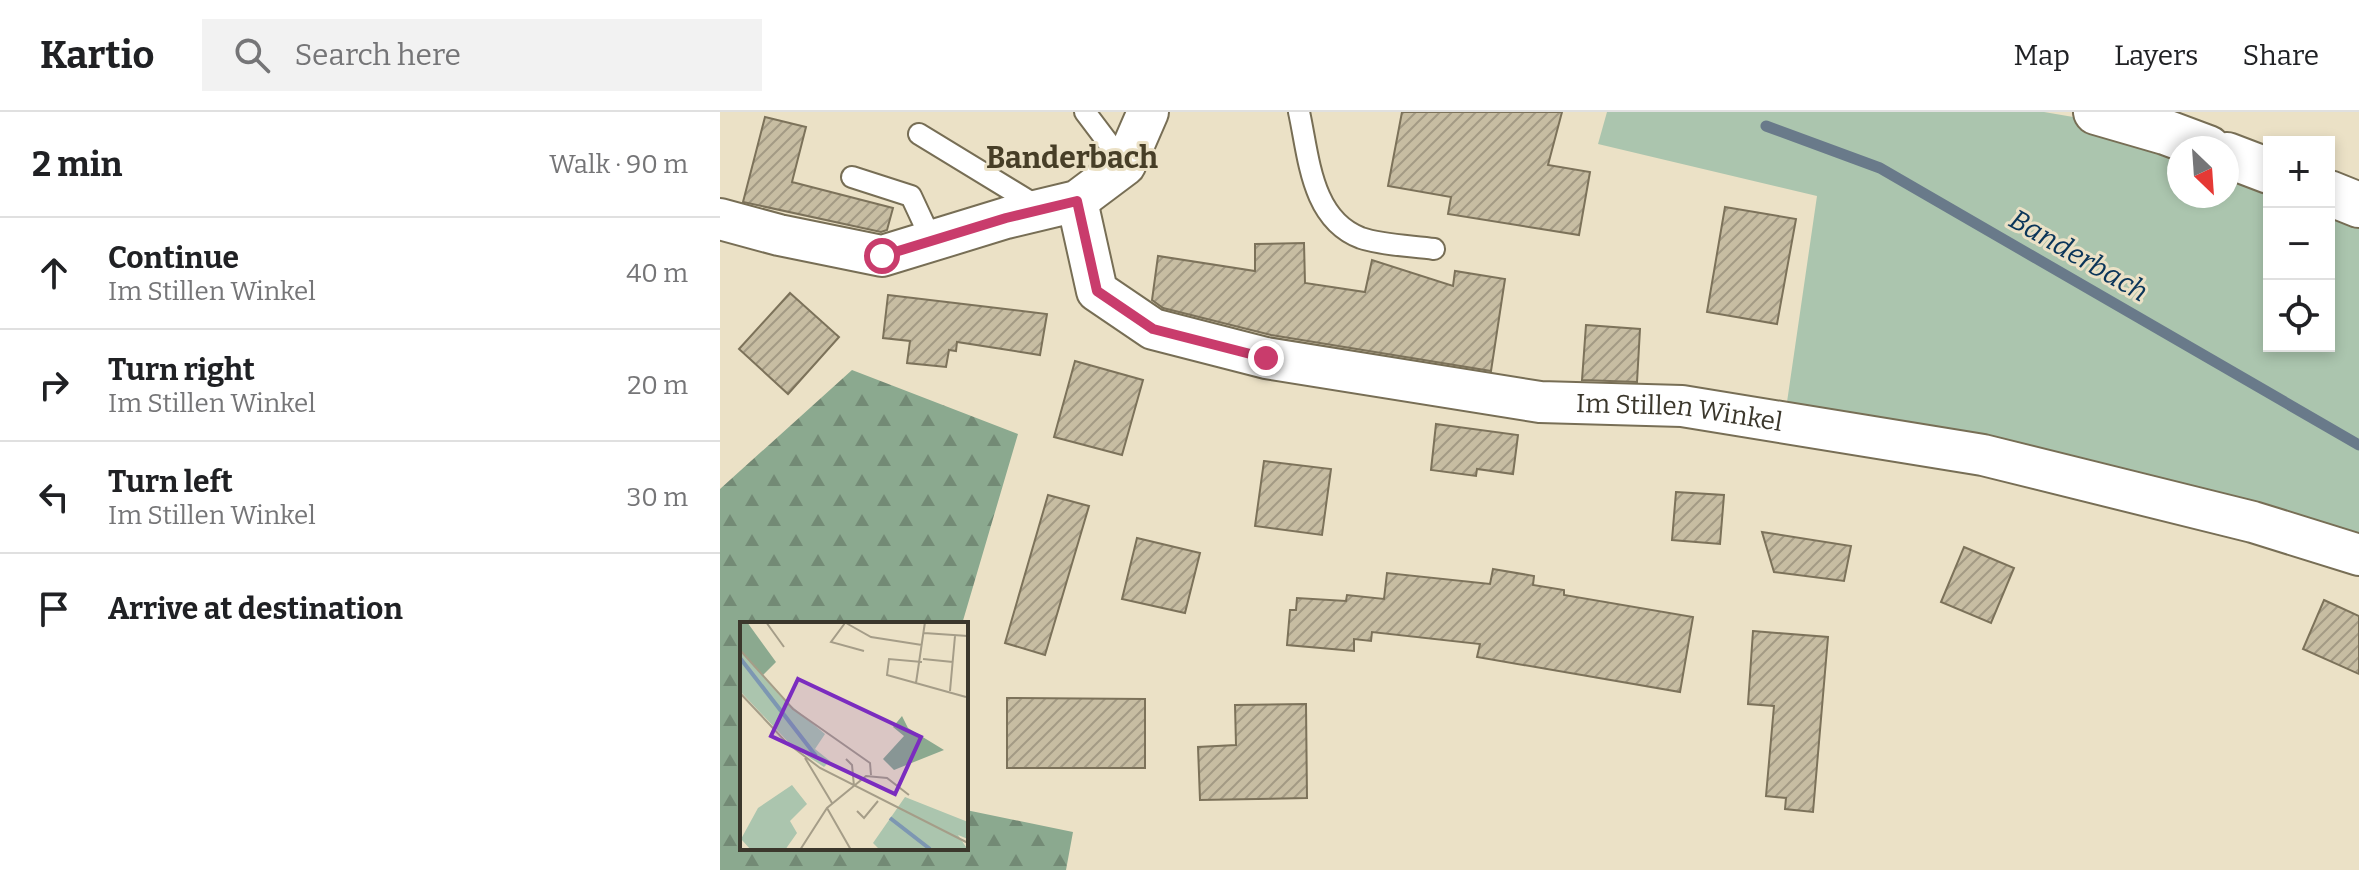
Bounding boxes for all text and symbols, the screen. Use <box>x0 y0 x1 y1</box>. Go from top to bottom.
search box <box>202 19 762 91</box>
text: Kartio <box>40 32 154 78</box>
icon: search <box>230 33 274 77</box>
text: Search here <box>294 37 461 73</box>
text: Map <box>2013 39 2070 72</box>
text: Layers <box>2114 39 2198 72</box>
text: Share <box>2242 39 2319 72</box>
north arrow <box>2167 136 2239 208</box>
map controls <box>2263 136 2335 352</box>
button: + <box>2263 136 2335 208</box>
district label: Banderbach <box>986 140 1158 176</box>
text: 2 min <box>32 144 122 185</box>
text: Walk · 90 m <box>549 149 688 180</box>
water label: Banderbach <box>2004 203 2154 308</box>
button: − <box>2263 208 2335 280</box>
route start <box>864 238 900 274</box>
text: Continue <box>108 240 239 276</box>
icon: ahead <box>32 251 76 295</box>
text: 40 m <box>626 258 688 289</box>
text: Im Stillen Winkel <box>108 276 316 307</box>
button: locate <box>2263 280 2335 352</box>
route end <box>1248 340 1284 376</box>
text: Turn right <box>108 352 255 388</box>
icon: right <box>32 363 76 407</box>
text: 20 m <box>627 370 688 401</box>
text: Im Stillen Winkel <box>108 388 316 419</box>
street label: Im Stillen Winkel <box>1576 388 1785 438</box>
text: Turn left <box>108 464 233 500</box>
icon: left <box>32 475 76 519</box>
text: 30 m <box>627 482 688 513</box>
text: Im Stillen Winkel <box>108 500 316 531</box>
icon: arrive <box>32 587 76 631</box>
text: Arrive at destination <box>108 591 403 627</box>
inset map <box>740 622 968 850</box>

